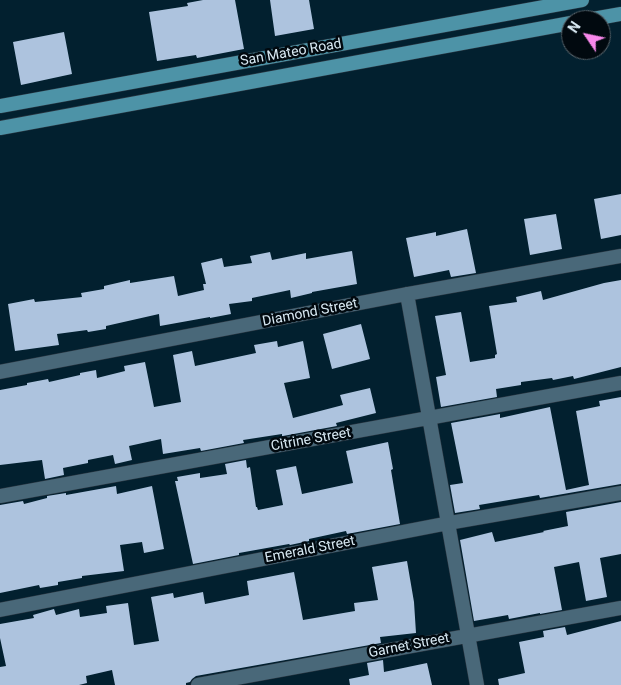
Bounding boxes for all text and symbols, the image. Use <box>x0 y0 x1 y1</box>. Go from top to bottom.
north arrow <box>561 10 611 60</box>
text: N <box>565 19 584 36</box>
street label: San Mateo Road <box>239 36 343 70</box>
street label: Diamond Street <box>261 296 359 330</box>
street label: Citrine Street <box>270 425 352 455</box>
street label: Emerald Street <box>264 533 356 567</box>
street label: Garnet Street <box>367 630 451 662</box>

